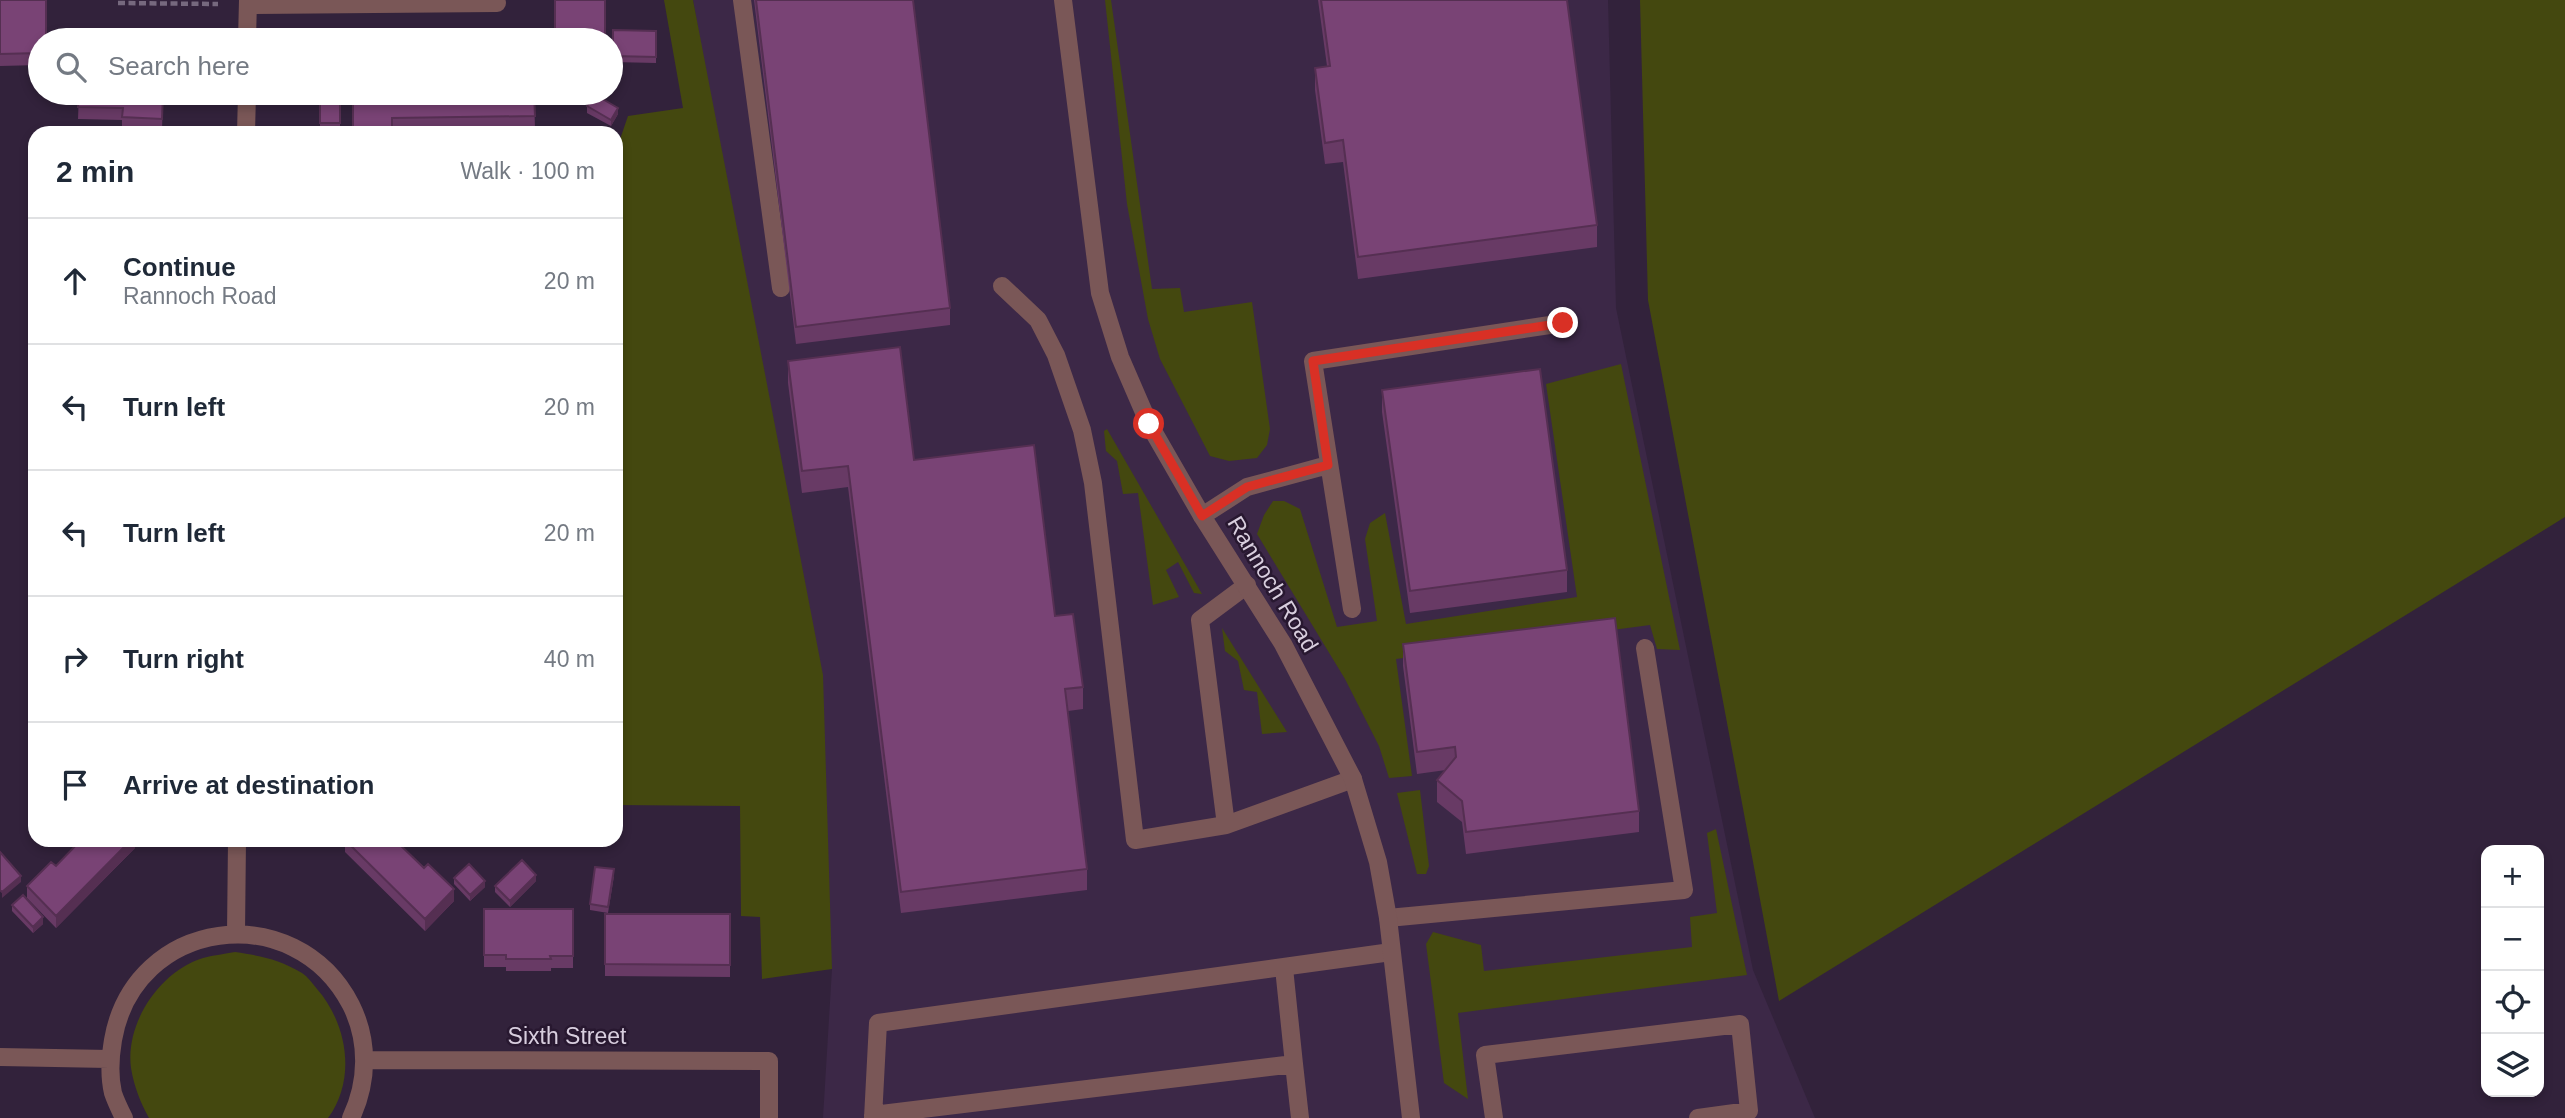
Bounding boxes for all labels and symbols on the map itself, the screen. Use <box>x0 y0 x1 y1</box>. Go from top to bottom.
route end <box>1547 307 1578 338</box>
route start <box>1133 408 1164 439</box>
street label: Rannoch Road <box>1222 512 1324 656</box>
street label: Sixth Street <box>508 1023 627 1049</box>

